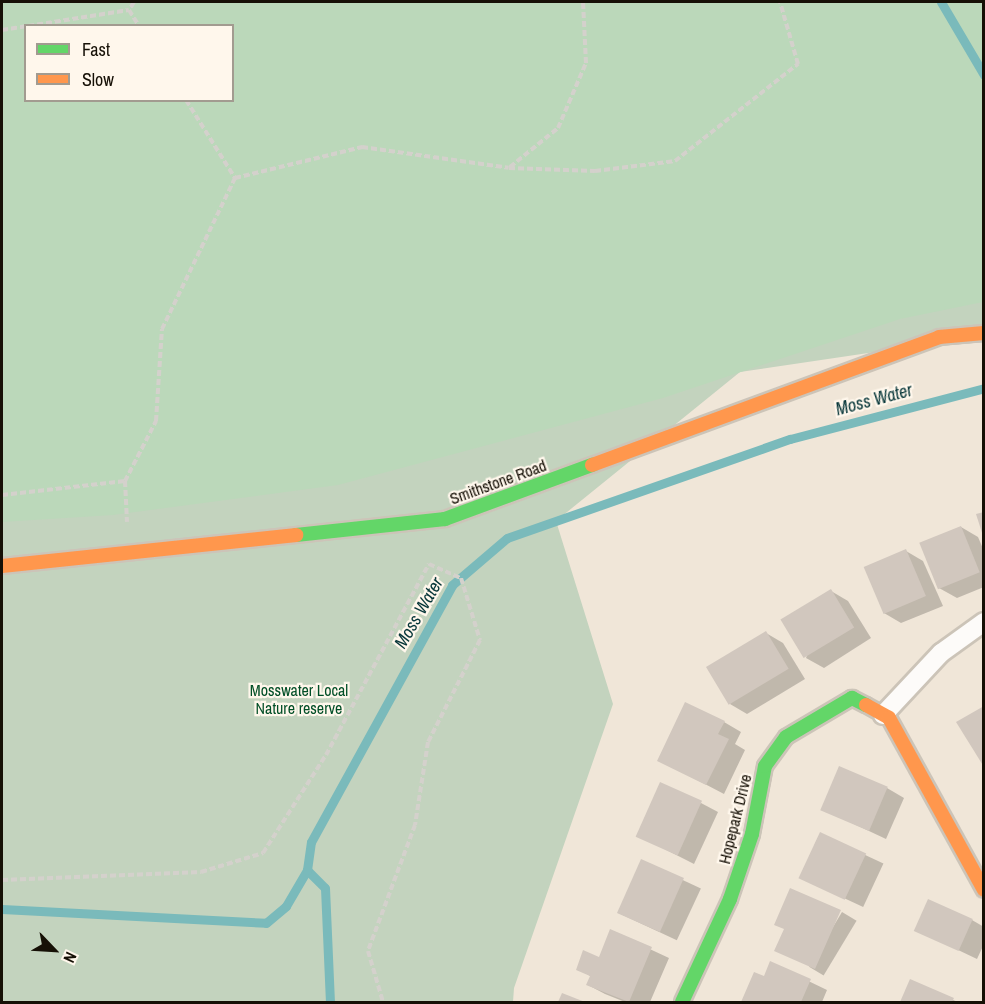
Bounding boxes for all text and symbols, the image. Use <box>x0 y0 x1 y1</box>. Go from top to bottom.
legend <box>24 24 234 102</box>
text: Fast <box>82 37 110 62</box>
text: Slow <box>82 67 114 92</box>
water label: Moss Water <box>833 379 915 421</box>
street label: Smithstone Road <box>447 456 549 508</box>
water label: Moss Water <box>390 574 448 652</box>
park label: Mosswater Local Nature reserve <box>250 680 348 718</box>
street label: Hopepark Drive <box>715 772 755 866</box>
north arrow <box>24 920 84 980</box>
text: N <box>58 949 82 967</box>

